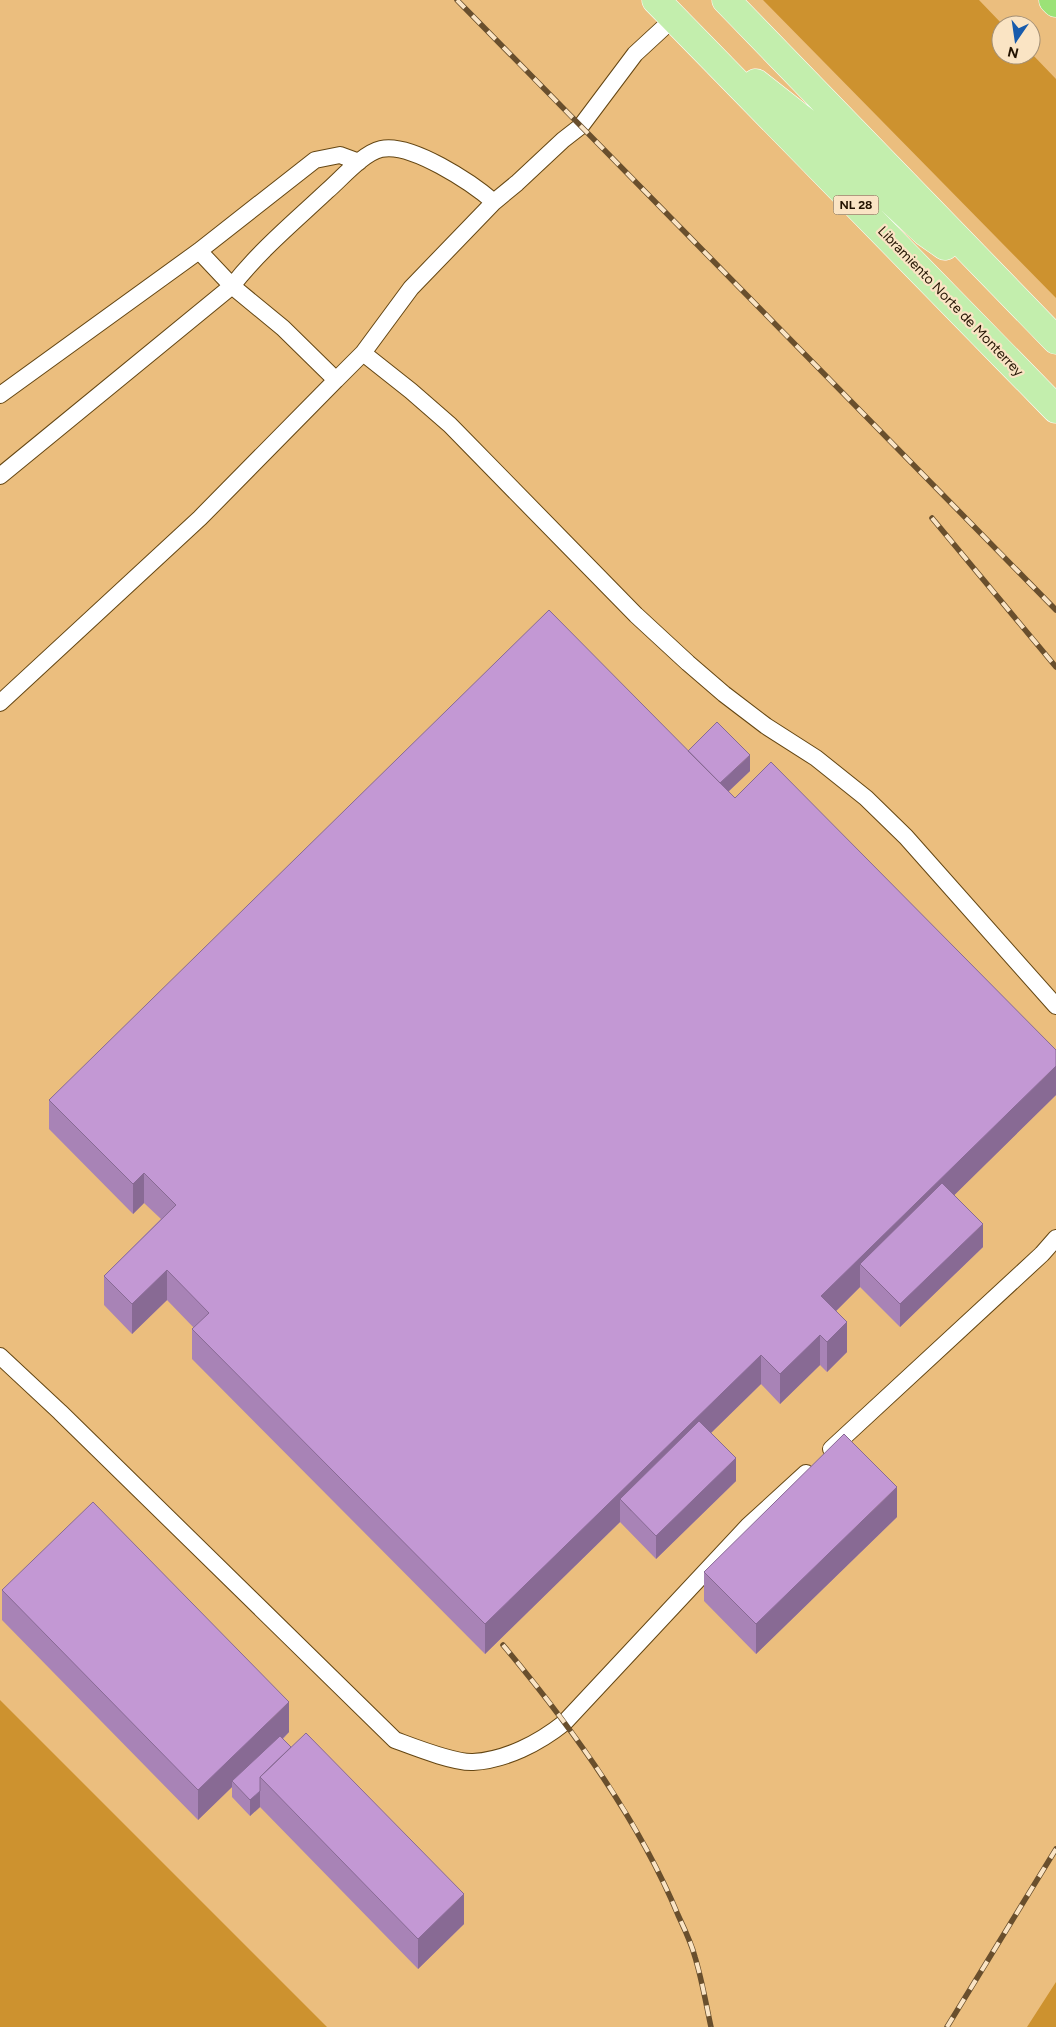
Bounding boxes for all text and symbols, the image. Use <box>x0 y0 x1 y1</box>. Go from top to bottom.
north arrow <box>991 15 1041 65</box>
text: N <box>1006 43 1020 62</box>
road number: NL 28 <box>834 196 878 214</box>
street label: Libramiento Norte de Monterrey <box>874 223 1027 380</box>

